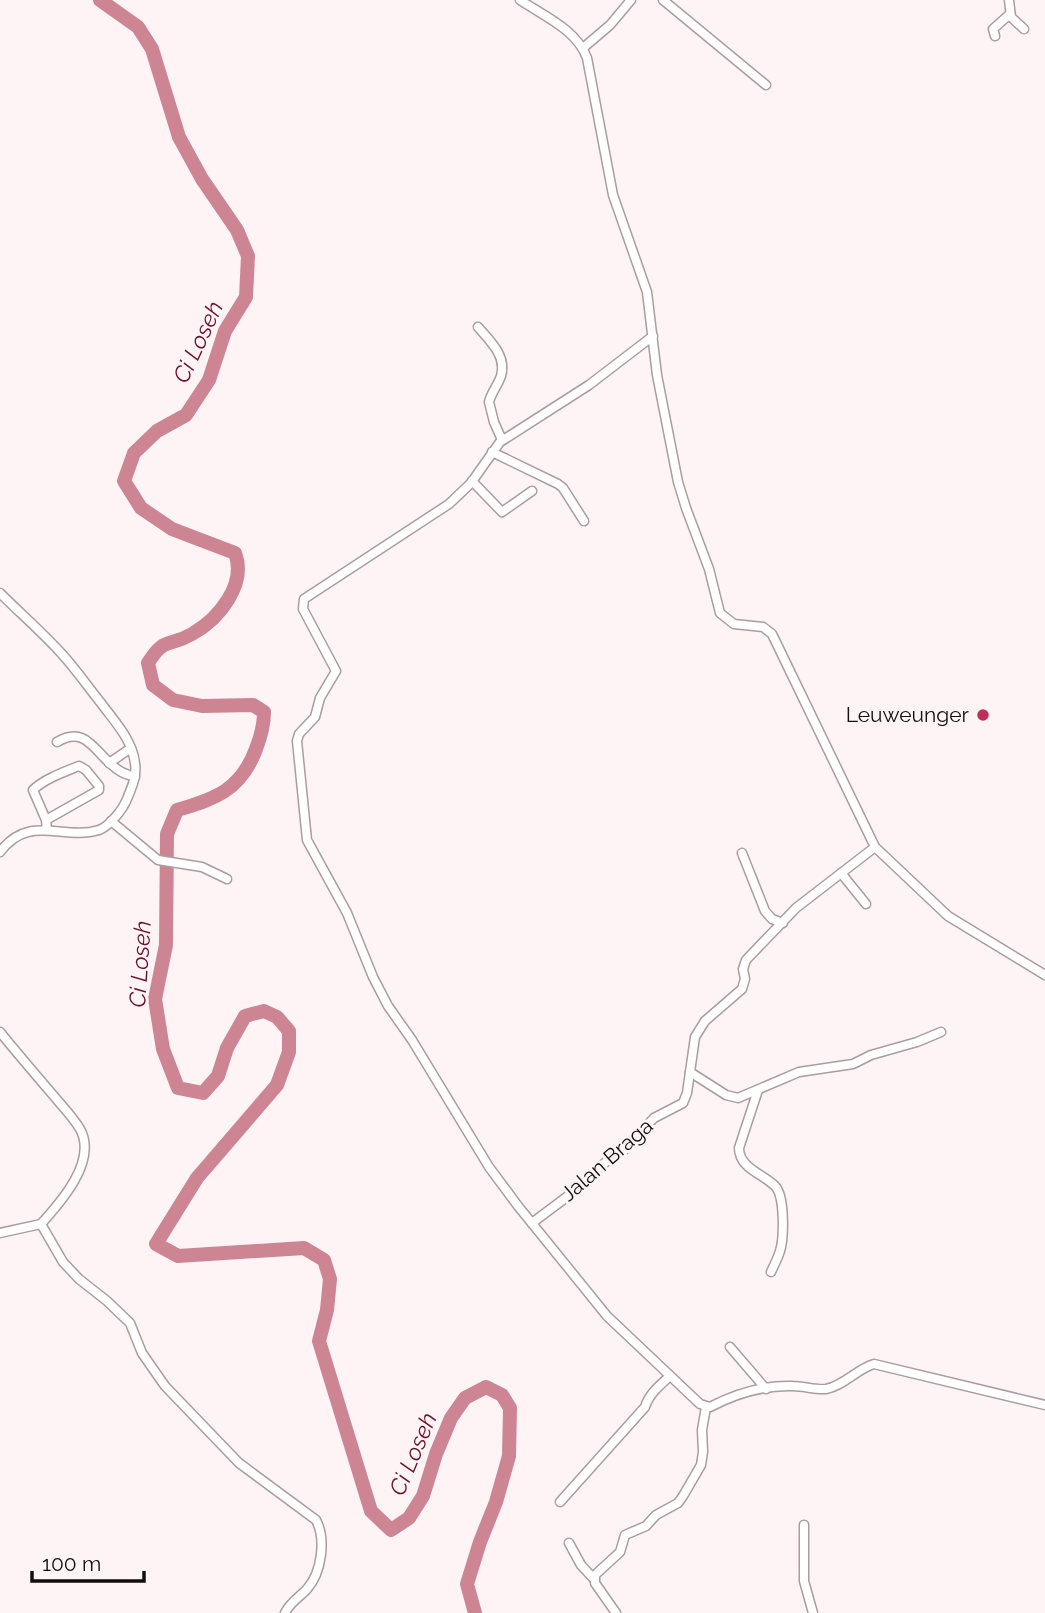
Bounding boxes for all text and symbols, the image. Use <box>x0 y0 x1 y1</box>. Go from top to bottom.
water label: Ci Loseh <box>167 297 228 387</box>
place label: Leuweunger <box>846 702 970 727</box>
marker: Leuweunger <box>975 707 991 723</box>
water label: Ci Loseh <box>123 920 156 1008</box>
street label: Jalan Braga <box>556 1113 658 1206</box>
water label: Ci Loseh <box>383 1408 442 1499</box>
scale bar <box>32 1540 144 1584</box>
text: 100 m <box>42 1551 101 1576</box>

